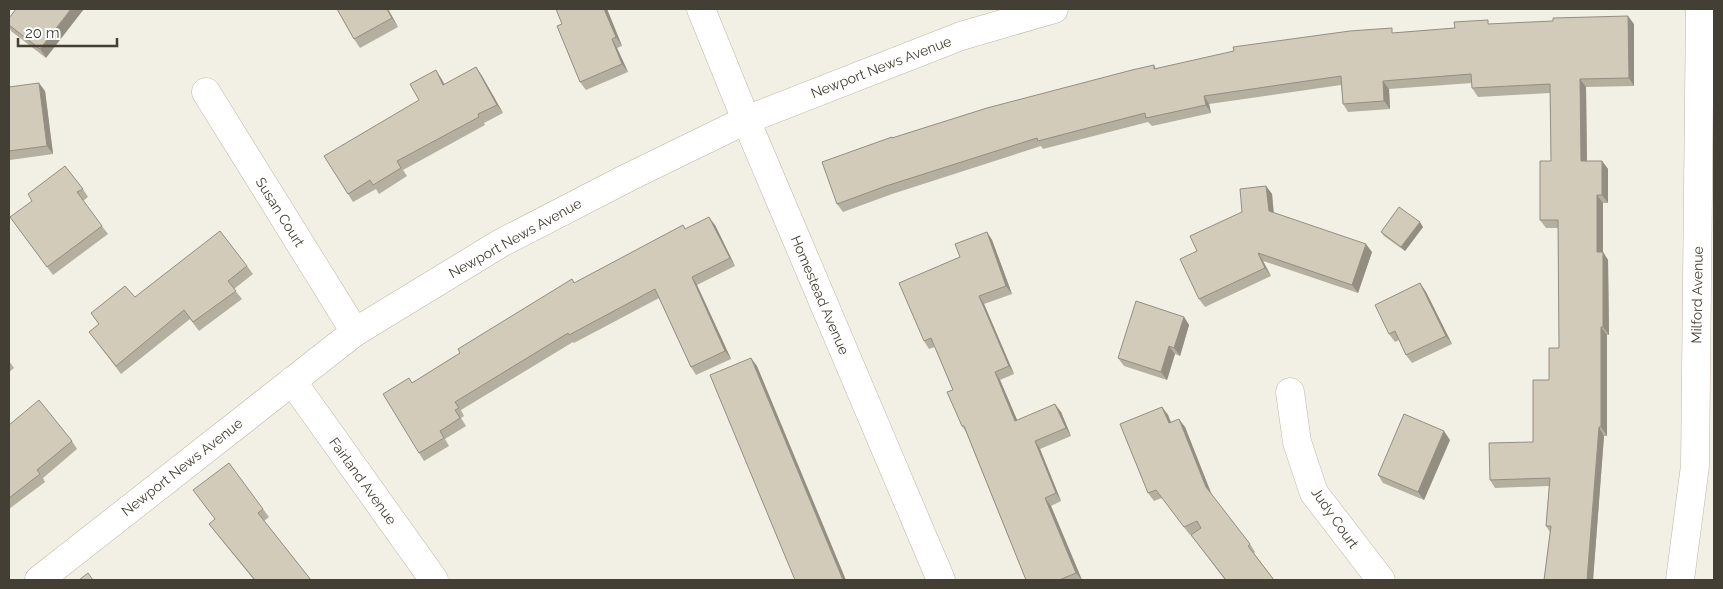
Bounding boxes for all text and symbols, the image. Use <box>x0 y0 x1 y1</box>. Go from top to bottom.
scale bar <box>18 15 116 47</box>
text: 20 m <box>25 24 60 42</box>
street label: Newport News Avenue <box>808 33 954 101</box>
street label: Susan Court <box>252 174 308 250</box>
street label: Newport News Avenue <box>446 195 584 281</box>
street label: Homestead Avenue <box>788 233 852 357</box>
street label: Milford Avenue <box>1688 246 1706 344</box>
street label: Newport News Avenue <box>118 415 246 519</box>
street label: Fairland Avenue <box>326 434 400 528</box>
street label: Judy Court <box>1308 485 1362 552</box>

